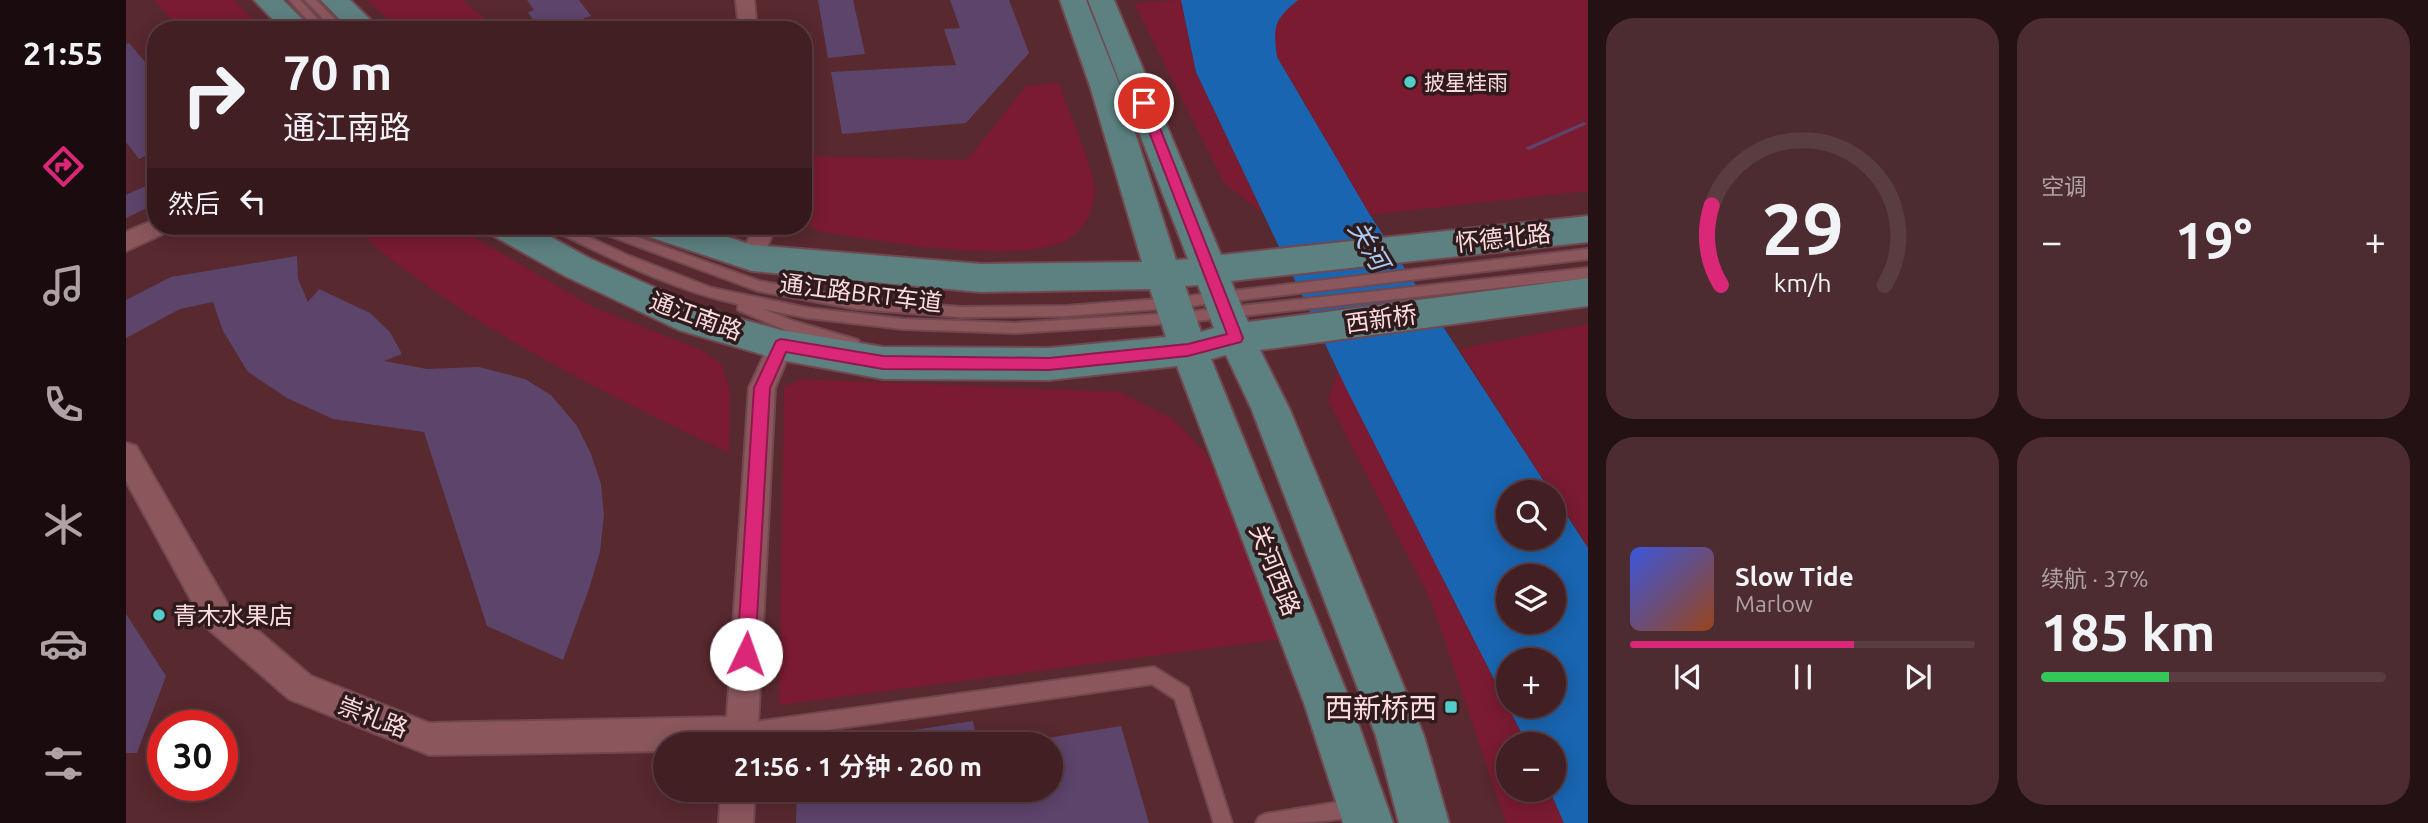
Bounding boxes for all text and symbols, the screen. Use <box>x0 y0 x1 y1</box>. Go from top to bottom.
text: 21:55 <box>23 35 103 71</box>
text: 70 m <box>283 44 392 99</box>
icon: right <box>168 49 259 140</box>
place label: 披星桂雨 <box>1424 70 1508 94</box>
pin <box>1114 73 1174 133</box>
marker: 披星桂雨 <box>1402 74 1418 90</box>
icon: arrive <box>1125 84 1163 122</box>
text: 通江南路 <box>283 109 411 145</box>
icon: directions <box>39 142 88 191</box>
text: 空调 <box>2041 174 2087 199</box>
icon: left <box>234 182 272 220</box>
text: 29 <box>1761 187 1844 269</box>
text: 然后 <box>168 189 220 218</box>
text: 19° <box>2175 211 2252 269</box>
water label: 关河 <box>1343 215 1397 279</box>
street label: 怀德北路 <box>1454 220 1552 256</box>
text: − <box>2041 220 2062 262</box>
text: + <box>2365 220 2386 262</box>
icon: music <box>39 261 88 310</box>
text: km/h <box>1774 268 1831 296</box>
street label: 通江路BRT车道 <box>778 270 944 316</box>
street label: 通江南路 <box>646 287 746 345</box>
street label: 西新桥 <box>1343 301 1419 337</box>
icon: phone <box>39 380 88 429</box>
map controls <box>1496 480 1566 802</box>
button: search <box>1496 480 1566 550</box>
icon: climate <box>39 500 88 549</box>
street label: 关河西路 <box>1245 520 1305 620</box>
text: Slow Tide <box>1735 562 1854 591</box>
button: layers <box>1496 564 1566 634</box>
text: 续航 · 37% <box>2041 566 2148 591</box>
text: Marlow <box>1735 591 1813 616</box>
place label: 青木水果店 <box>173 602 293 629</box>
text: 185 km <box>2041 603 2215 661</box>
marker: 青木水果店 <box>151 607 167 623</box>
position arrow <box>709 617 783 691</box>
icon: car <box>39 619 88 668</box>
button: + <box>1496 648 1566 718</box>
icon: previous <box>1669 658 1707 696</box>
icon: pause <box>1784 658 1822 696</box>
icon: next <box>1899 658 1937 696</box>
street label: 崇礼路 <box>335 691 411 743</box>
place label: 西新桥西 <box>1325 692 1437 723</box>
marker: 西新桥西 <box>1443 699 1459 715</box>
speed limit sign: 30 <box>147 710 238 801</box>
button: − <box>1496 732 1566 802</box>
icon: filters <box>39 739 88 788</box>
text: 21:56 · 1 分钟 · 260 m <box>734 752 982 781</box>

